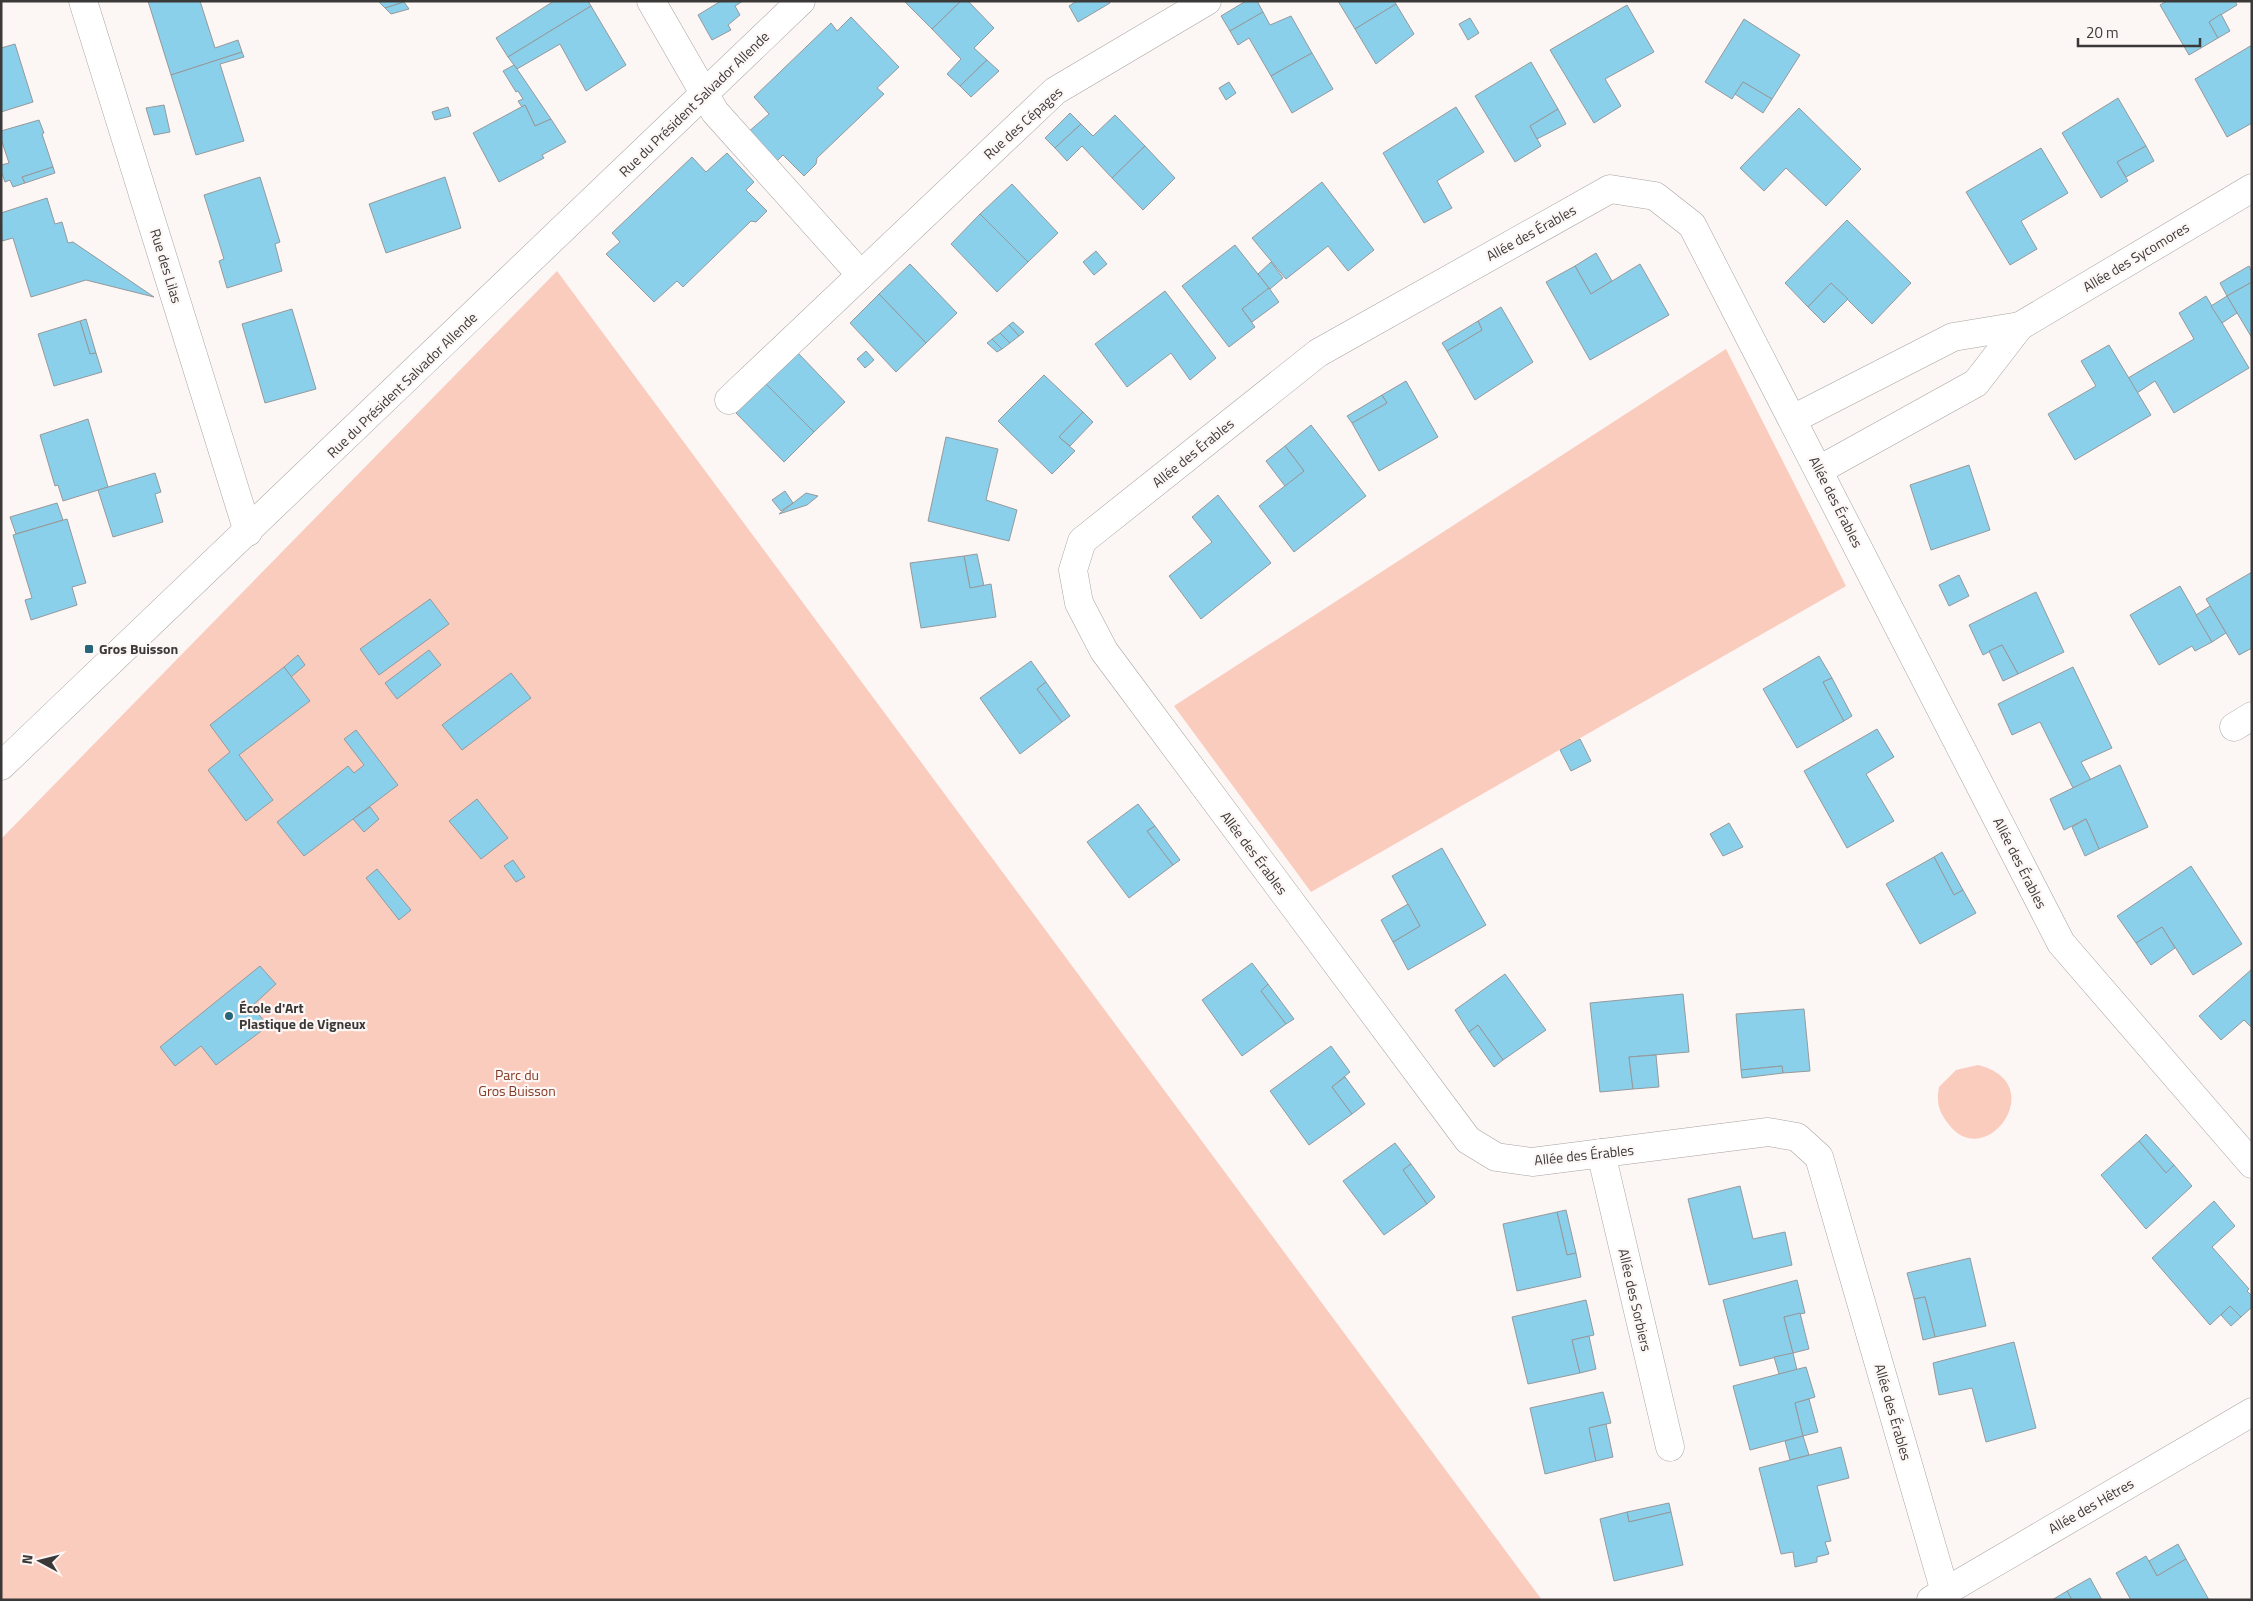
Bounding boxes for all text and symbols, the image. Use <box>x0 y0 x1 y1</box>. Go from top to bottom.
scale bar <box>2078 15 2200 47</box>
text: 20 m <box>2086 21 2119 44</box>
street label: Rue du Président Salvador Allende <box>614 26 774 181</box>
street label: Rue des Cépages <box>978 81 1067 164</box>
street label: Allée des Érables <box>1482 199 1580 266</box>
street label: Allée des Sycomores <box>2078 216 2193 297</box>
street label: Rue des Lilas <box>145 226 188 306</box>
street label: Rue du Président Salvador Allende <box>322 307 482 462</box>
street label: Allée des Érables <box>1147 413 1238 492</box>
street label: Allée des Érables <box>1804 453 1868 551</box>
place label: Gros Buisson <box>99 638 178 659</box>
marker: Gros Buisson <box>83 643 95 655</box>
street label: Allée des Érables <box>1216 806 1293 899</box>
street label: Allée des Érables <box>1988 814 2052 912</box>
place label: École d'Art Plastique de Vigneux <box>239 997 366 1034</box>
marker: École d'Art Plastique de Vigneux <box>223 1010 235 1022</box>
park label: Parc du Gros Buisson <box>478 1064 556 1101</box>
street label: Allée des Érables <box>1533 1139 1635 1170</box>
street label: Allée des Sorbiers <box>1613 1246 1658 1353</box>
street label: Allée des Érables <box>1870 1361 1917 1463</box>
street label: Allée des Hêtres <box>2044 1473 2137 1539</box>
north arrow <box>15 1536 65 1586</box>
text: N <box>16 1553 38 1565</box>

